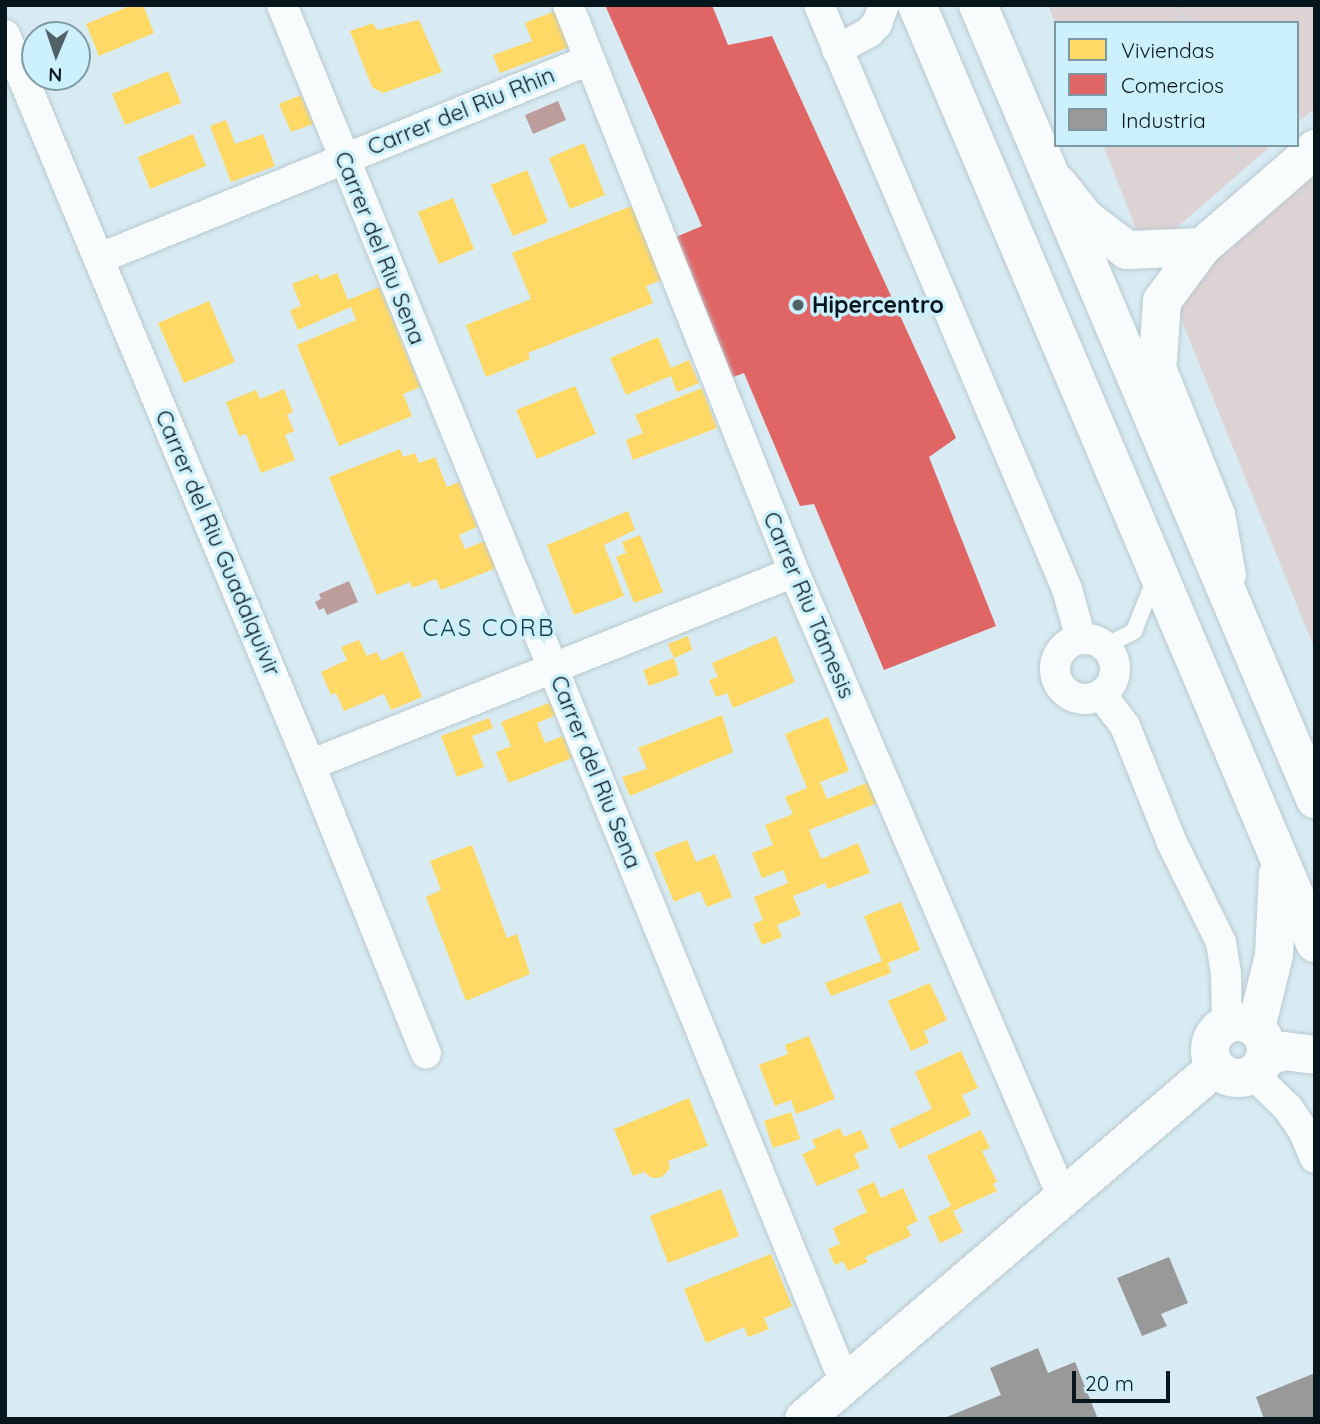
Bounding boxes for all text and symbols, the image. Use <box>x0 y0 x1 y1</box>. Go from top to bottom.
north arrow <box>21 21 91 91</box>
legend <box>1054 21 1299 147</box>
text: Viviendas <box>1121 37 1214 63</box>
street label: Carrer del Riu Rhin <box>363 61 559 161</box>
text: N <box>48 63 63 87</box>
text: Comercios <box>1121 72 1224 98</box>
text: Industria <box>1121 107 1206 133</box>
street label: Carrer del Riu Sena <box>329 147 431 349</box>
place label: Hipercentro <box>812 291 944 319</box>
marker: Hipercentro <box>790 297 806 313</box>
street label: Carrer del Riu Guadalquivir <box>149 406 287 680</box>
street label: Carrer Riu Támesis <box>757 508 861 702</box>
district label: CAS CORB <box>424 614 554 642</box>
street label: Carrer del Riu Sena <box>545 671 647 873</box>
scale bar <box>1075 1358 1173 1402</box>
text: 20 m <box>1085 1370 1134 1396</box>

